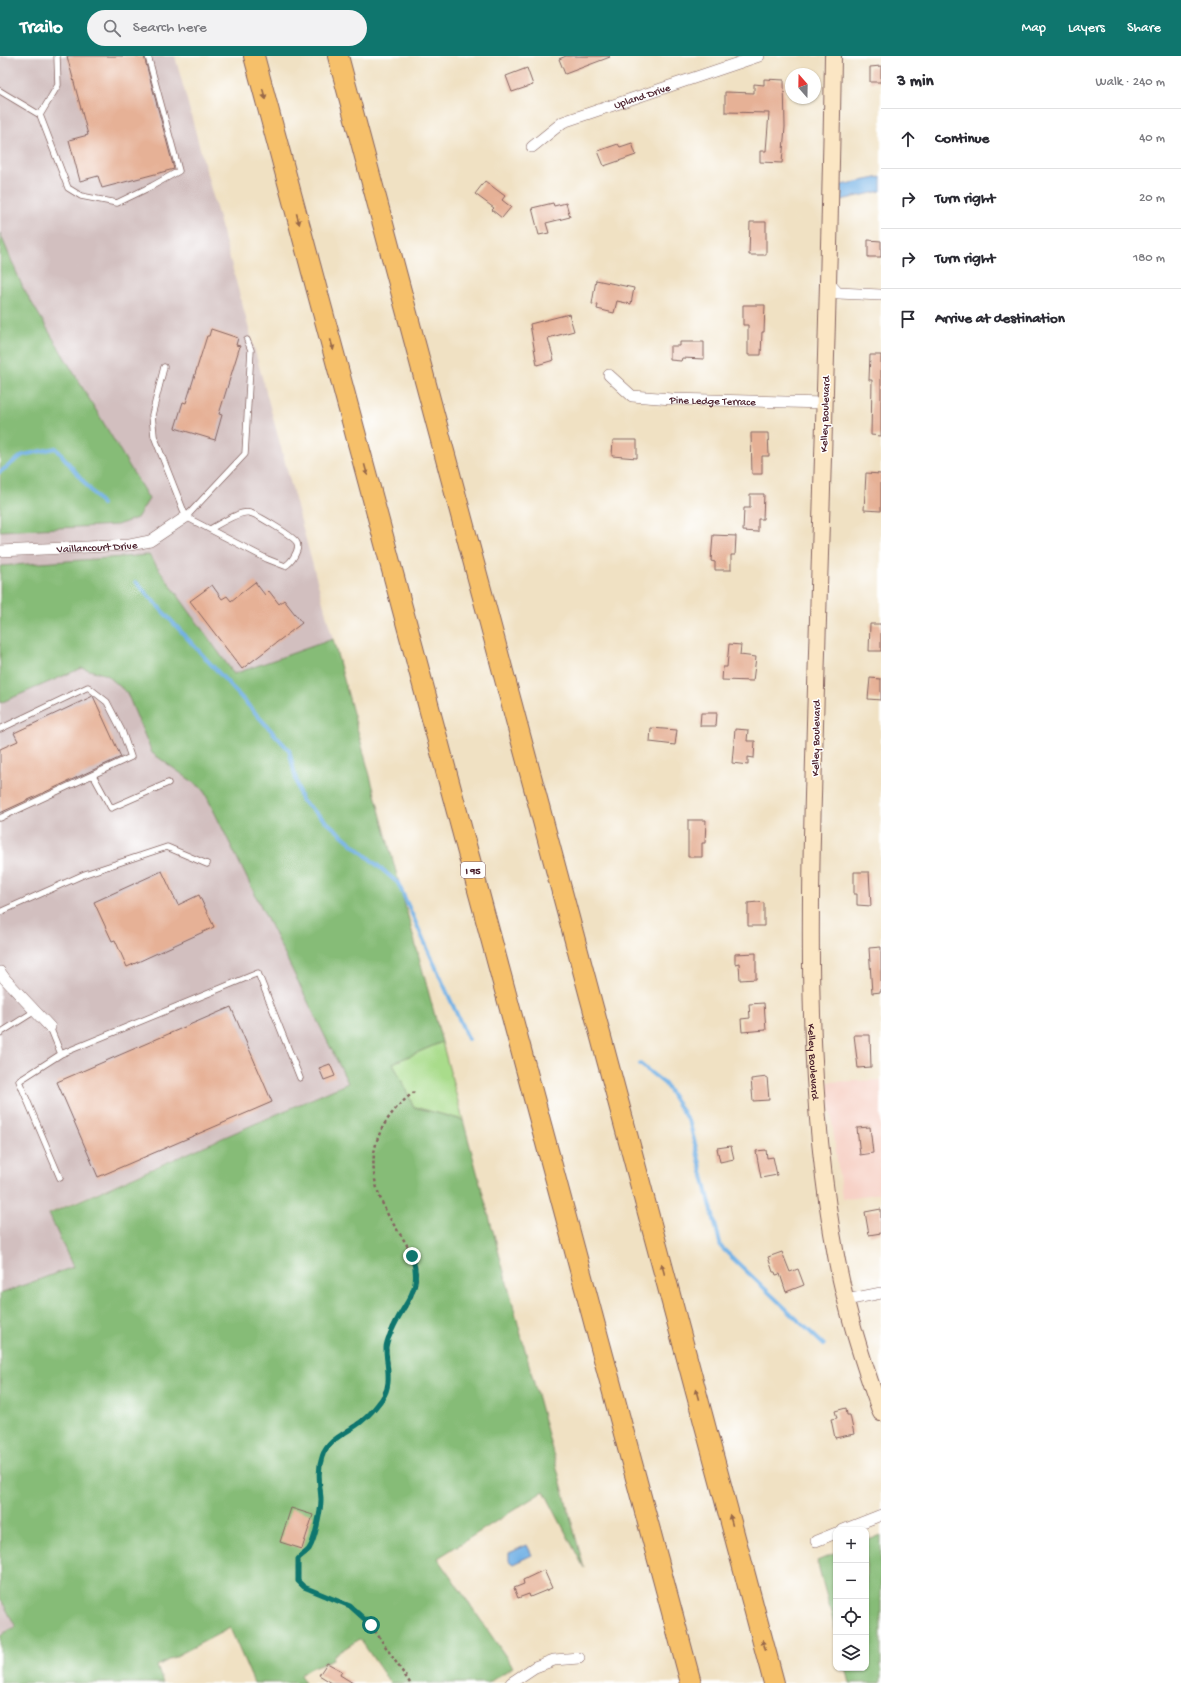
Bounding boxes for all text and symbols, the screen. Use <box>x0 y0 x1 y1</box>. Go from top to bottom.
search box <box>87 10 367 46</box>
text: Trailo <box>20 17 63 40</box>
icon: search <box>101 17 123 39</box>
text: Search here <box>133 19 207 37</box>
text: Map <box>1022 20 1046 37</box>
text: Layers <box>1068 20 1105 37</box>
text: Share <box>1127 20 1161 37</box>
north arrow <box>785 68 821 104</box>
text: 3 min <box>897 72 934 92</box>
text: Walk · 240 m <box>1096 75 1165 90</box>
street label: Upland Drive <box>613 82 672 112</box>
one-way arrow <box>262 87 268 100</box>
icon: ahead <box>897 128 919 150</box>
text: Continue <box>935 130 989 148</box>
text: 40 m <box>1139 131 1165 146</box>
icon: right <box>897 188 919 210</box>
text: Turn right <box>935 190 995 208</box>
text: 20 m <box>1139 191 1165 206</box>
one-way arrow <box>295 213 301 225</box>
icon: right <box>897 248 919 270</box>
text: Turn right <box>935 250 995 268</box>
text: 180 m <box>1133 251 1165 266</box>
icon: arrive <box>897 308 919 330</box>
text: Arrive at destination <box>935 310 1065 328</box>
one-way arrow <box>329 339 335 351</box>
street label: Kelley Boulevard <box>819 374 833 452</box>
street label: Pine Ledge Terrace <box>669 395 756 409</box>
one-way arrow <box>363 464 369 477</box>
street label: Vaillancourt Drive <box>55 540 139 556</box>
street label: Kelley Boulevard <box>810 698 824 776</box>
road number: I 95 <box>461 862 485 878</box>
street label: Kelley Boulevard <box>804 1023 820 1102</box>
route end <box>403 1247 421 1265</box>
one-way arrow <box>660 1262 666 1274</box>
one-way arrow <box>694 1388 700 1400</box>
one-way arrow <box>727 1514 733 1526</box>
map controls <box>833 1527 869 1671</box>
button: + <box>833 1527 869 1563</box>
button: − <box>833 1563 869 1599</box>
button: locate <box>833 1599 869 1635</box>
route start <box>362 1616 380 1634</box>
button: layers <box>833 1635 869 1671</box>
one-way arrow <box>761 1639 767 1652</box>

